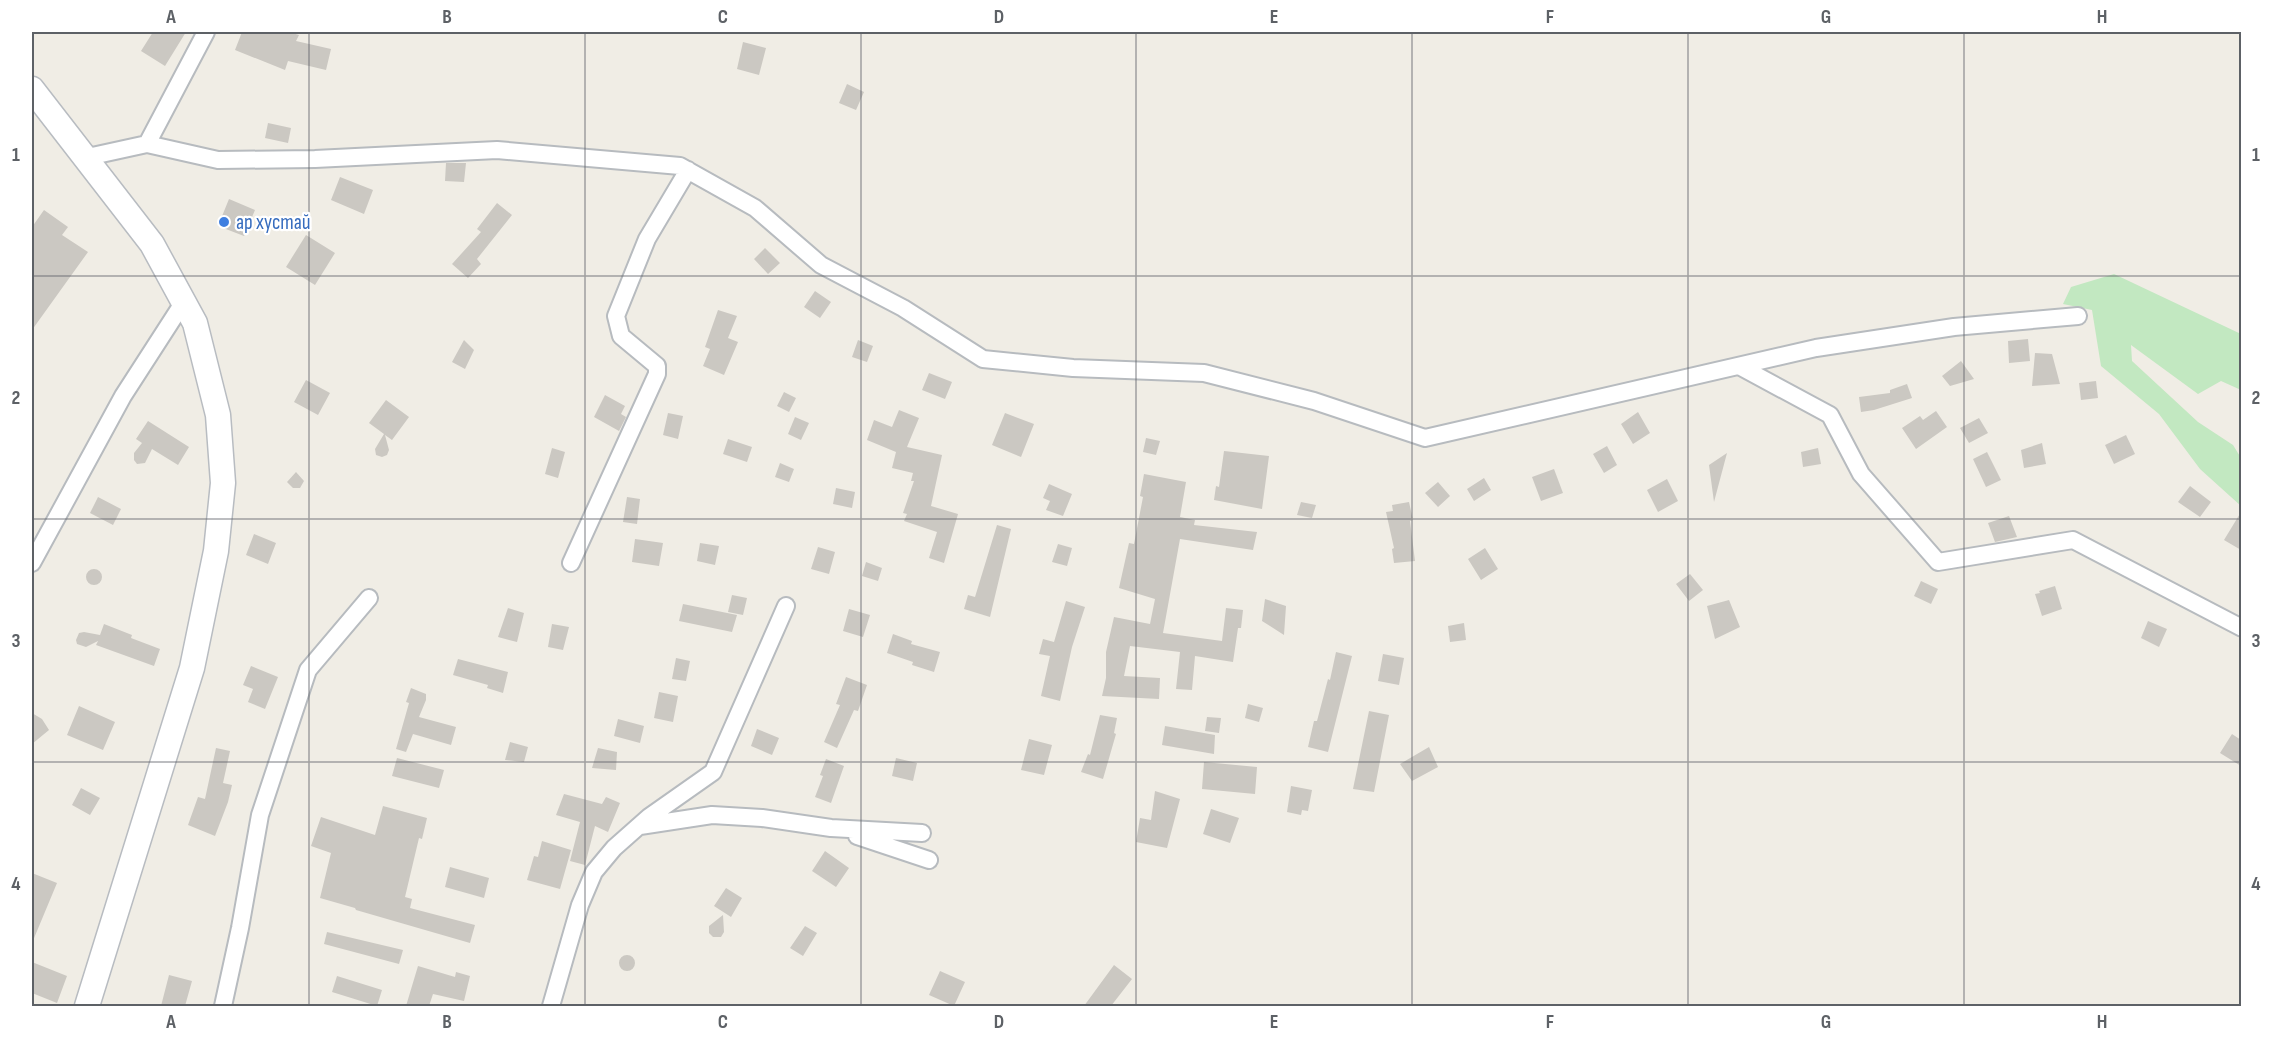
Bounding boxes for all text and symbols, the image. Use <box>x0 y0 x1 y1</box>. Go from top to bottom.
text: A <box>165 5 176 29</box>
text: B <box>442 5 452 29</box>
text: C <box>718 5 728 29</box>
text: D <box>994 5 1004 29</box>
text: E <box>1270 5 1278 29</box>
text: F <box>1546 5 1554 29</box>
text: G <box>1821 5 1831 29</box>
text: H <box>2097 5 2107 29</box>
text: 1 <box>12 143 20 167</box>
text: 1 <box>2252 143 2260 167</box>
place label: ар хустай <box>236 210 311 235</box>
marker: ар хустай <box>217 215 231 229</box>
text: 2 <box>12 386 20 410</box>
text: 2 <box>2252 386 2260 410</box>
text: 3 <box>12 629 21 653</box>
text: 3 <box>2252 629 2261 653</box>
text: 4 <box>11 872 21 896</box>
text: 4 <box>2251 872 2261 896</box>
text: A <box>165 1010 176 1034</box>
text: B <box>442 1010 452 1034</box>
text: C <box>718 1010 728 1034</box>
text: D <box>994 1010 1004 1034</box>
text: E <box>1270 1010 1278 1034</box>
text: F <box>1546 1010 1554 1034</box>
text: G <box>1821 1010 1831 1034</box>
text: H <box>2097 1010 2107 1034</box>

